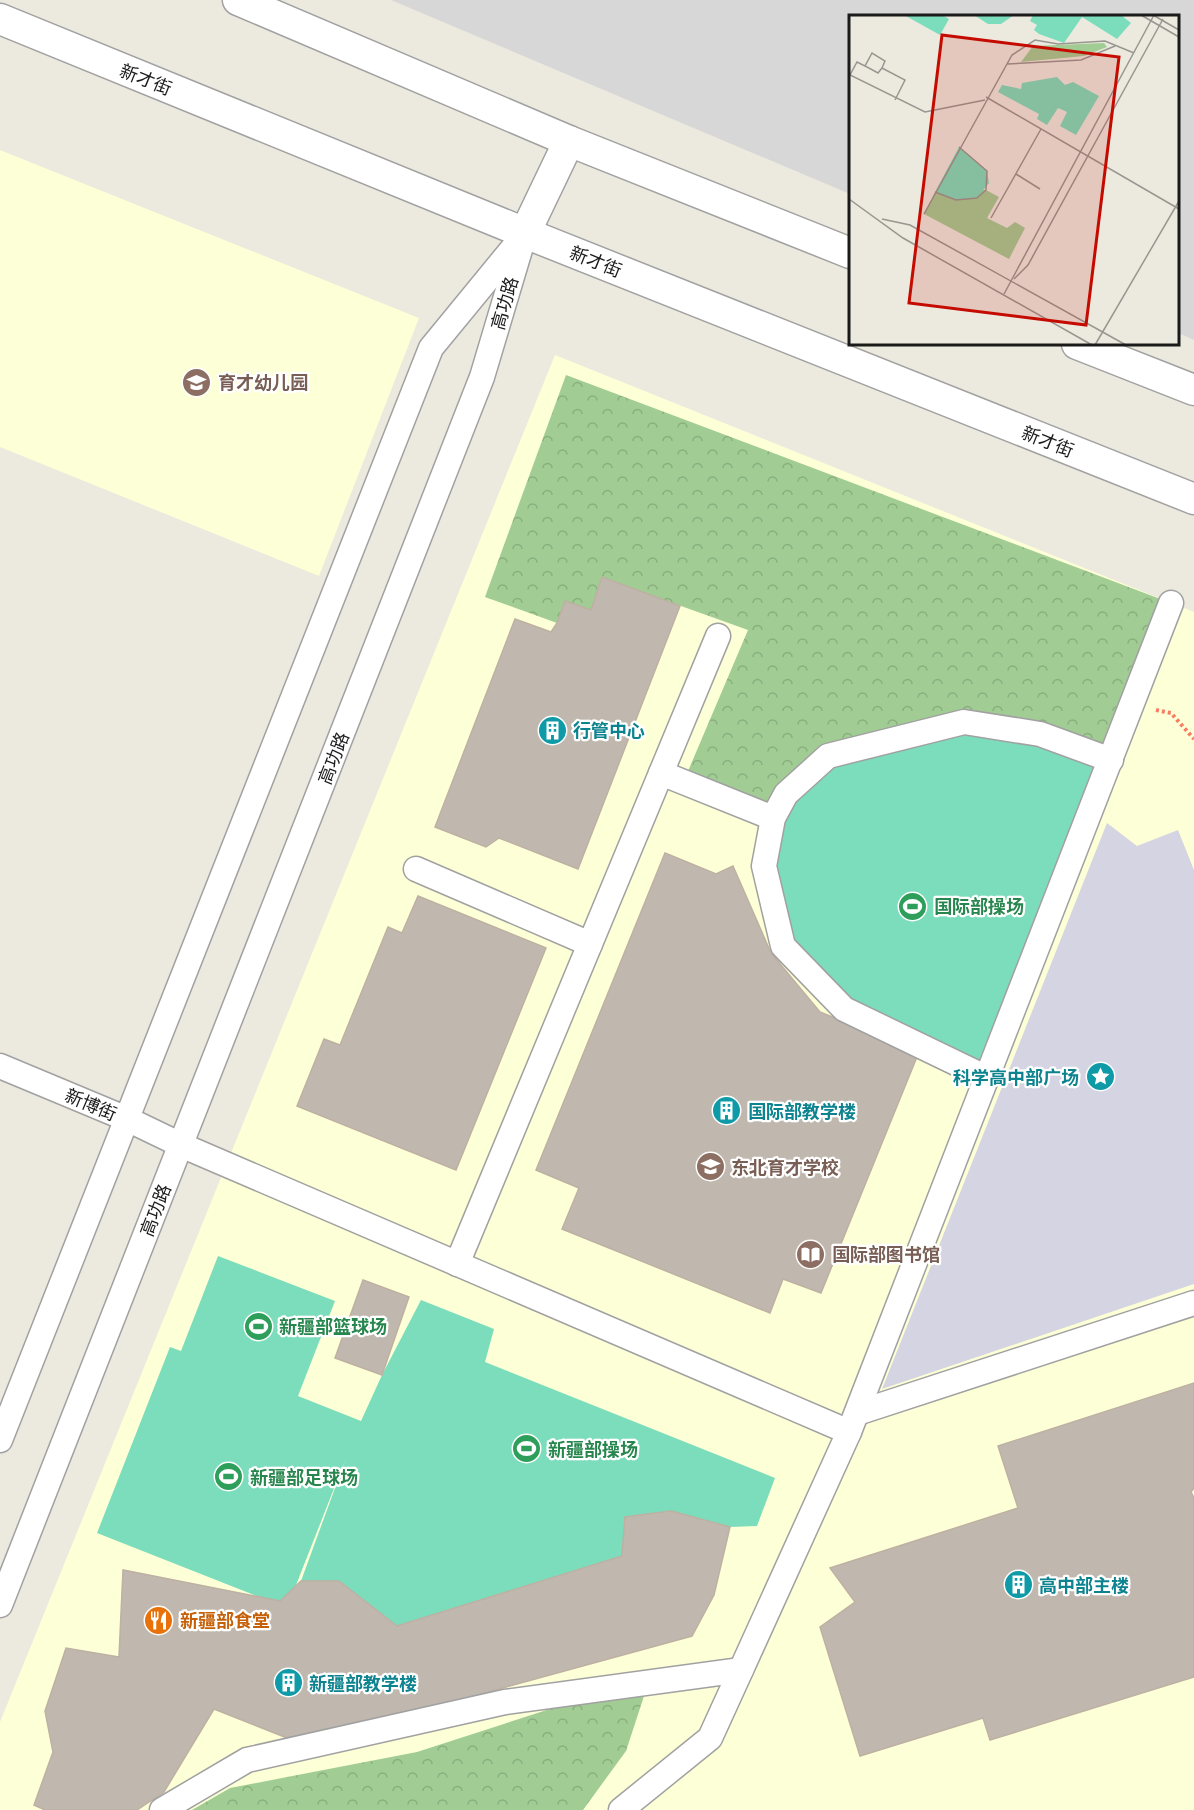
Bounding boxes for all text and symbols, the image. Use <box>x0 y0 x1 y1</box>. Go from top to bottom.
inset map <box>849 15 1179 345</box>
street label: 新才街 <box>117 60 175 98</box>
street label: 新才街 <box>567 242 625 280</box>
street label: 高功路 <box>487 274 521 332</box>
school or university icon: 育才幼儿园 <box>181 366 213 398</box>
place label: 育才幼儿园 <box>218 372 308 392</box>
street label: 新才街 <box>1019 422 1077 460</box>
building icon: 行管中心 <box>536 714 568 746</box>
place label: 行管中心 <box>573 720 645 740</box>
street label: 高功路 <box>314 729 352 787</box>
sports icon: 国际部操场 <box>897 890 929 922</box>
place label: 国际部操场 <box>934 896 1024 916</box>
place icon: 科学高中部广场 <box>1084 1061 1116 1093</box>
place label: 科学高中部广场 <box>953 1067 1079 1087</box>
street label: 新博街 <box>62 1084 120 1124</box>
building icon: 国际部教学楼 <box>711 1095 743 1127</box>
place label: 国际部教学楼 <box>748 1101 856 1121</box>
school or university icon: 东北育才学校 <box>694 1151 726 1183</box>
place label: 东北育才学校 <box>731 1157 839 1177</box>
street label: 高功路 <box>136 1181 174 1239</box>
library icon: 国际部图书馆 <box>795 1238 827 1270</box>
place label: 国际部图书馆 <box>832 1244 940 1264</box>
sports icon: 新疆部篮球场 <box>242 1310 274 1342</box>
place label: 新疆部篮球场 <box>279 1316 387 1336</box>
sports icon: 新疆部操场 <box>511 1433 543 1465</box>
place label: 新疆部操场 <box>548 1439 638 1459</box>
sports icon: 新疆部足球场 <box>213 1461 245 1493</box>
place label: 新疆部足球场 <box>250 1467 358 1487</box>
building icon: 高中部主楼 <box>1002 1569 1034 1601</box>
place label: 高中部主楼 <box>1039 1575 1129 1595</box>
restaurant icon: 新疆部食堂 <box>143 1604 175 1636</box>
place label: 新疆部食堂 <box>180 1610 270 1630</box>
building icon: 新疆部教学楼 <box>272 1667 304 1699</box>
place label: 新疆部教学楼 <box>309 1673 417 1693</box>

